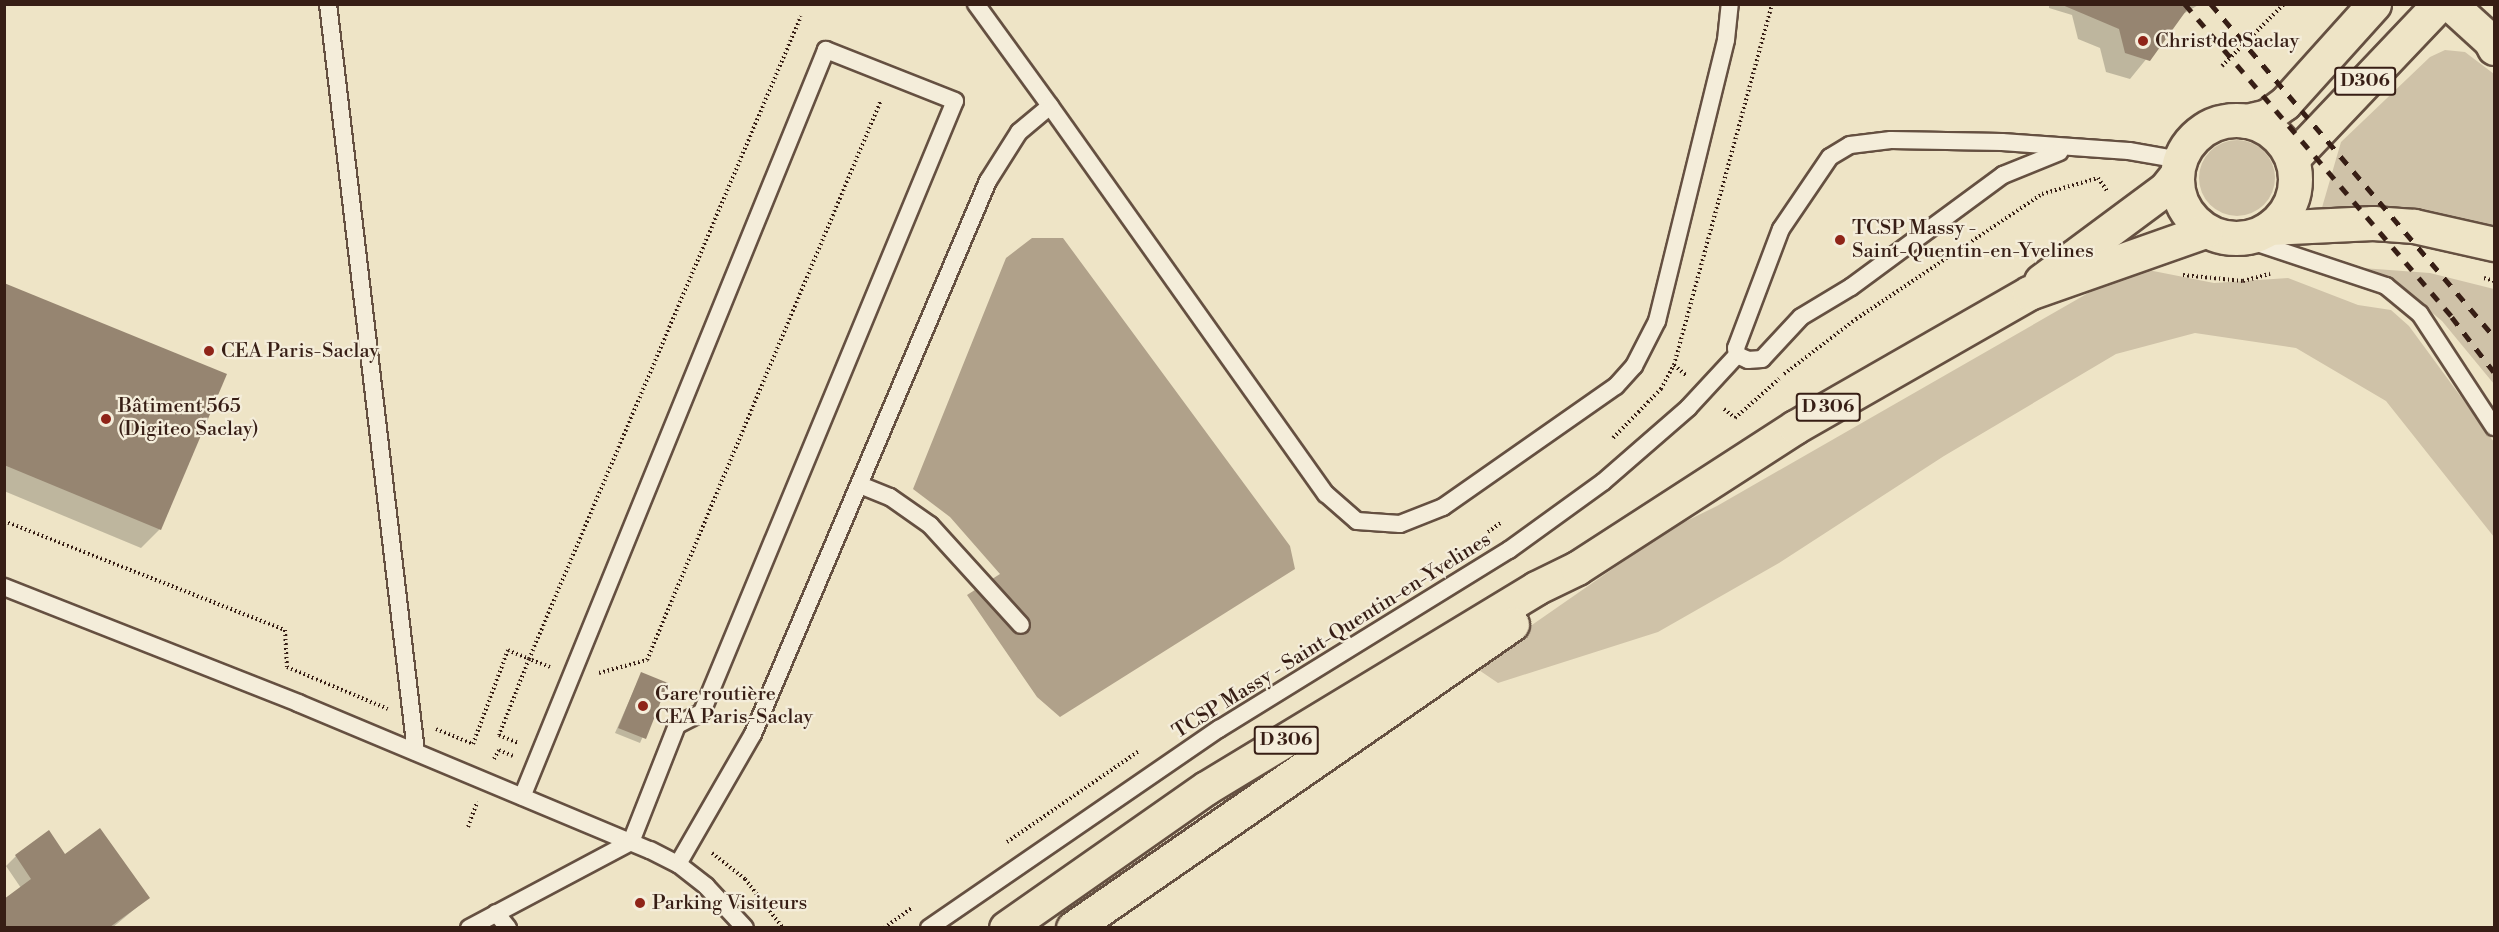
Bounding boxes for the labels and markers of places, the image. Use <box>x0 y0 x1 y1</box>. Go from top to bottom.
place label: Christ de Saclay <box>2155 29 2299 53</box>
marker: Christ de Saclay <box>2136 34 2150 48</box>
place label: TCSP Massy - Saint-Quentin-en-Yvelines <box>1852 216 2094 263</box>
marker: TCSP Massy - Saint-Quentin-en-Yvelines <box>1833 233 1847 247</box>
place label: CEA Paris-Saclay <box>221 339 379 363</box>
marker: CEA Paris-Saclay <box>202 344 216 358</box>
place label: Bâtiment 565 (Digiteo Saclay) <box>118 395 259 442</box>
marker: Bâtiment 565 (Digiteo Saclay) <box>99 412 113 426</box>
place label: Gare routière CEA Paris-Saclay <box>655 682 813 729</box>
marker: Gare routière CEA Paris-Saclay <box>636 699 650 713</box>
place label: Parking Visiteurs <box>652 891 807 915</box>
marker: Parking Visiteurs <box>633 896 647 910</box>

